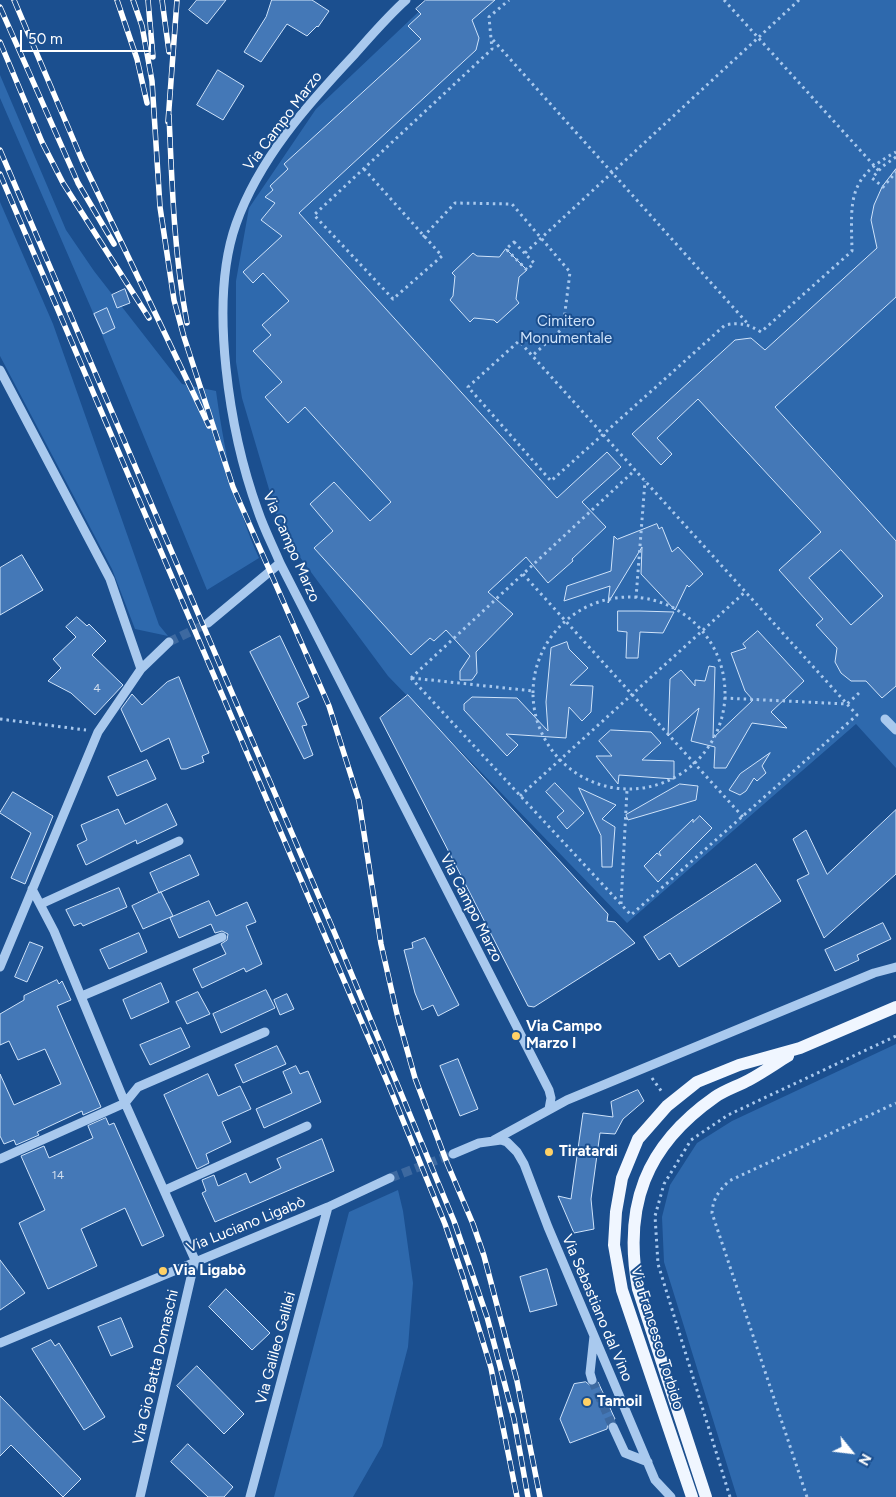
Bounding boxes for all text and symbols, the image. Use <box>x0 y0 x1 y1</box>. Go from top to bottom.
scale bar <box>22 20 154 52</box>
text: 50 m <box>28 30 63 48</box>
street label: Via Campo Marzo <box>240 68 326 174</box>
park label: Cimitero Monumentale <box>520 313 612 348</box>
street label: Via Campo Marzo <box>259 489 323 605</box>
house number: 4 <box>93 681 101 695</box>
street label: Via Campo Marzo <box>436 851 506 965</box>
place label: Via Campo Marzo I <box>526 1018 602 1053</box>
marker: Via Campo Marzo I <box>510 1030 522 1042</box>
place label: Tiratardi <box>559 1143 618 1161</box>
marker: Tiratardi <box>543 1146 555 1158</box>
house number: 14 <box>52 1168 64 1182</box>
street label: Via Luciano Ligabò <box>184 1193 308 1257</box>
street label: Via Sebastiano dal Vino <box>558 1232 636 1384</box>
place label: Via Ligabò <box>173 1262 246 1280</box>
street label: Via Francesco Torbido <box>627 1264 687 1412</box>
marker: Via Ligabò <box>157 1265 169 1277</box>
street label: Via Gio Batta Domaschi <box>129 1288 183 1446</box>
street label: Via Galileo Galilei <box>252 1290 300 1406</box>
place label: Tamoil <box>597 1393 642 1411</box>
marker: Tamoil <box>581 1396 593 1408</box>
north arrow <box>826 1427 876 1477</box>
text: N <box>855 1451 875 1468</box>

